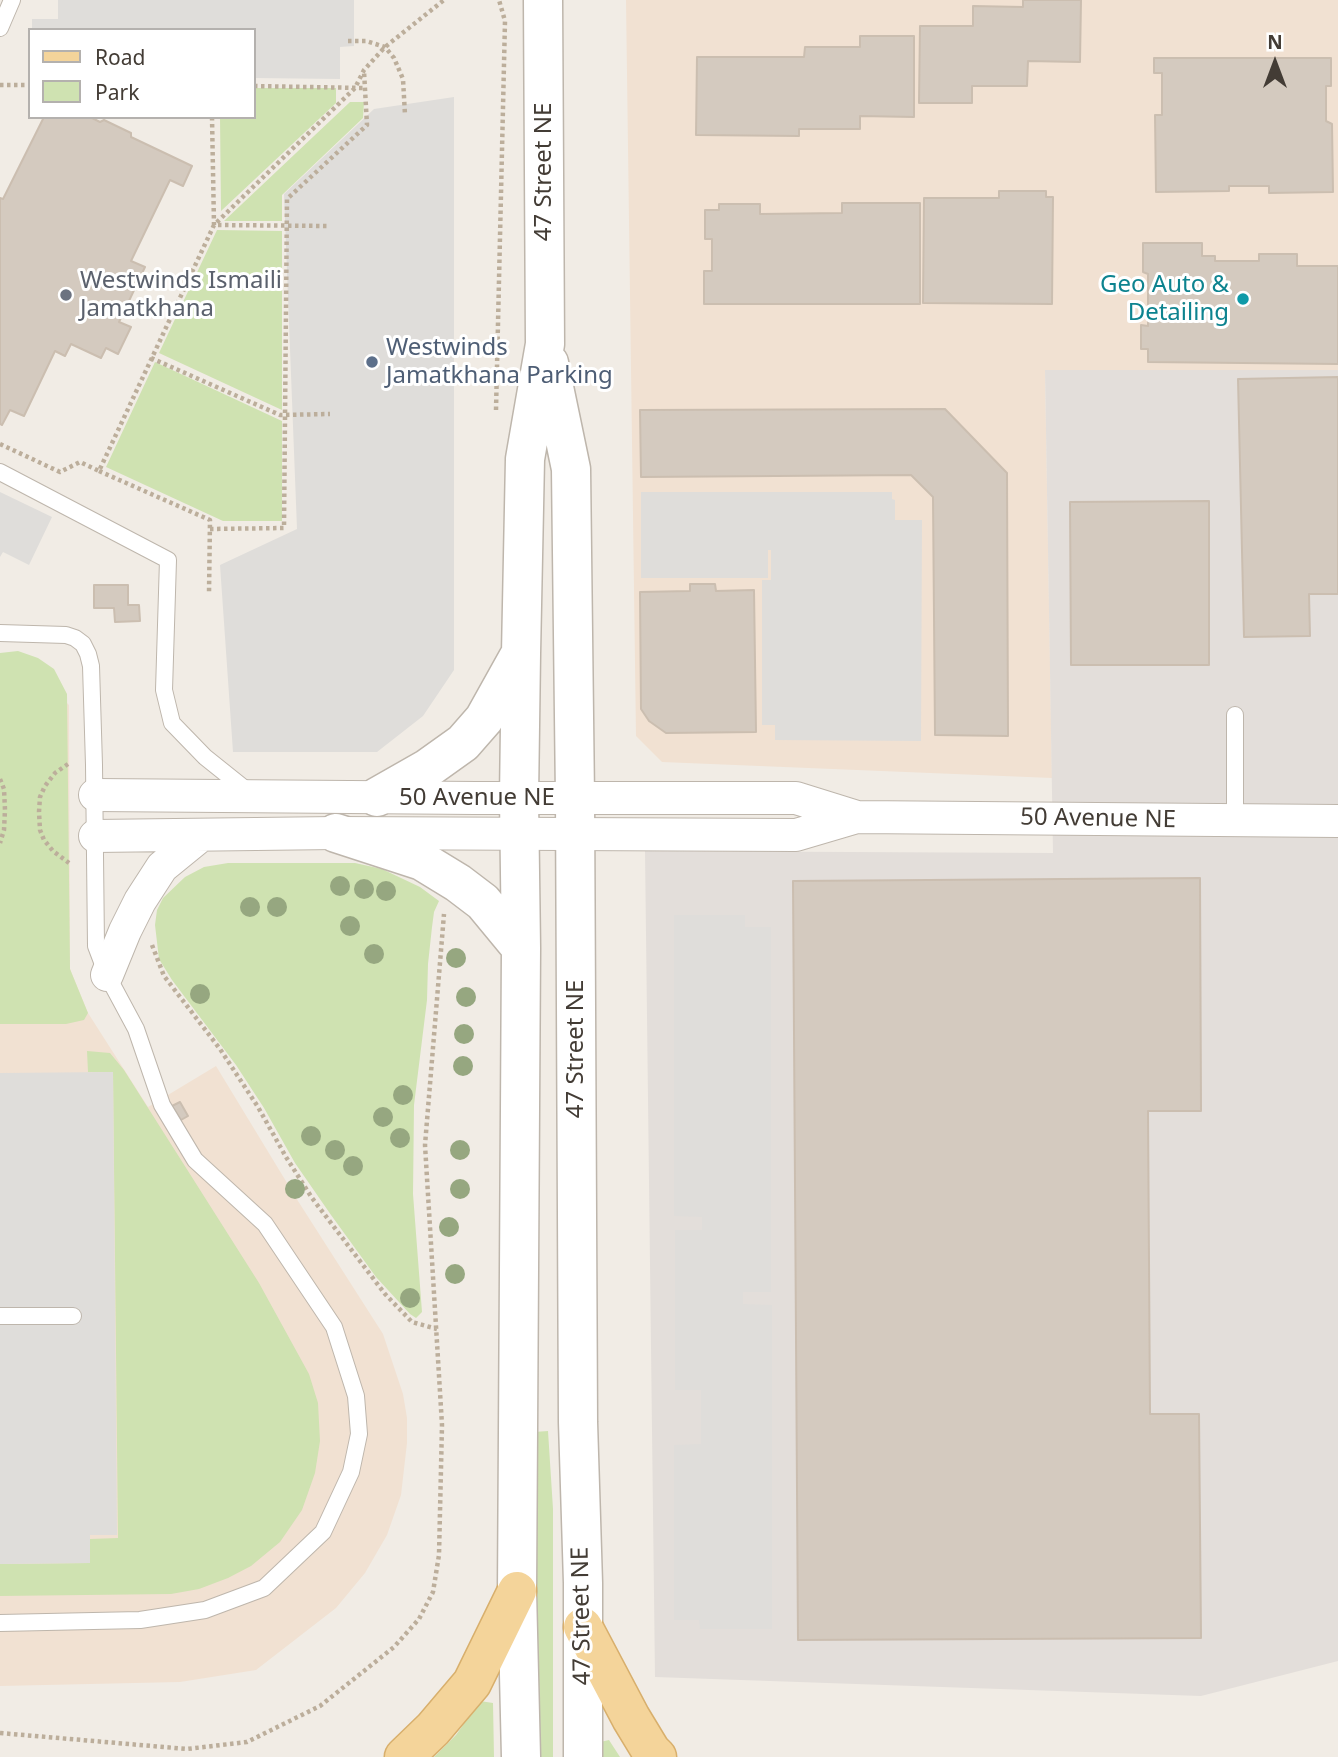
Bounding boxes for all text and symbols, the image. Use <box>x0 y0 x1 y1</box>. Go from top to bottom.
legend <box>28 28 256 119</box>
north arrow <box>1240 28 1310 98</box>
text: N <box>1267 29 1283 55</box>
text: Road <box>95 43 145 71</box>
text: Park <box>95 78 139 106</box>
street label: 47 Street NE <box>530 103 558 241</box>
place label: Westwinds Ismaili Jamatkhana <box>80 267 282 323</box>
place label: Geo Auto & Detailing <box>1100 271 1229 327</box>
marker: Westwinds Ismaili Jamatkhana <box>58 287 74 303</box>
marker: Geo Auto & Detailing <box>1235 291 1251 307</box>
place label: Westwinds Jamatkhana Parking <box>386 334 613 390</box>
marker: Westwinds Jamatkhana Parking <box>364 354 380 370</box>
street label: 50 Avenue NE <box>399 784 555 812</box>
street label: 50 Avenue NE <box>1020 803 1176 835</box>
street label: 47 Street NE <box>562 980 590 1118</box>
street label: 47 Street NE <box>566 1546 598 1686</box>

